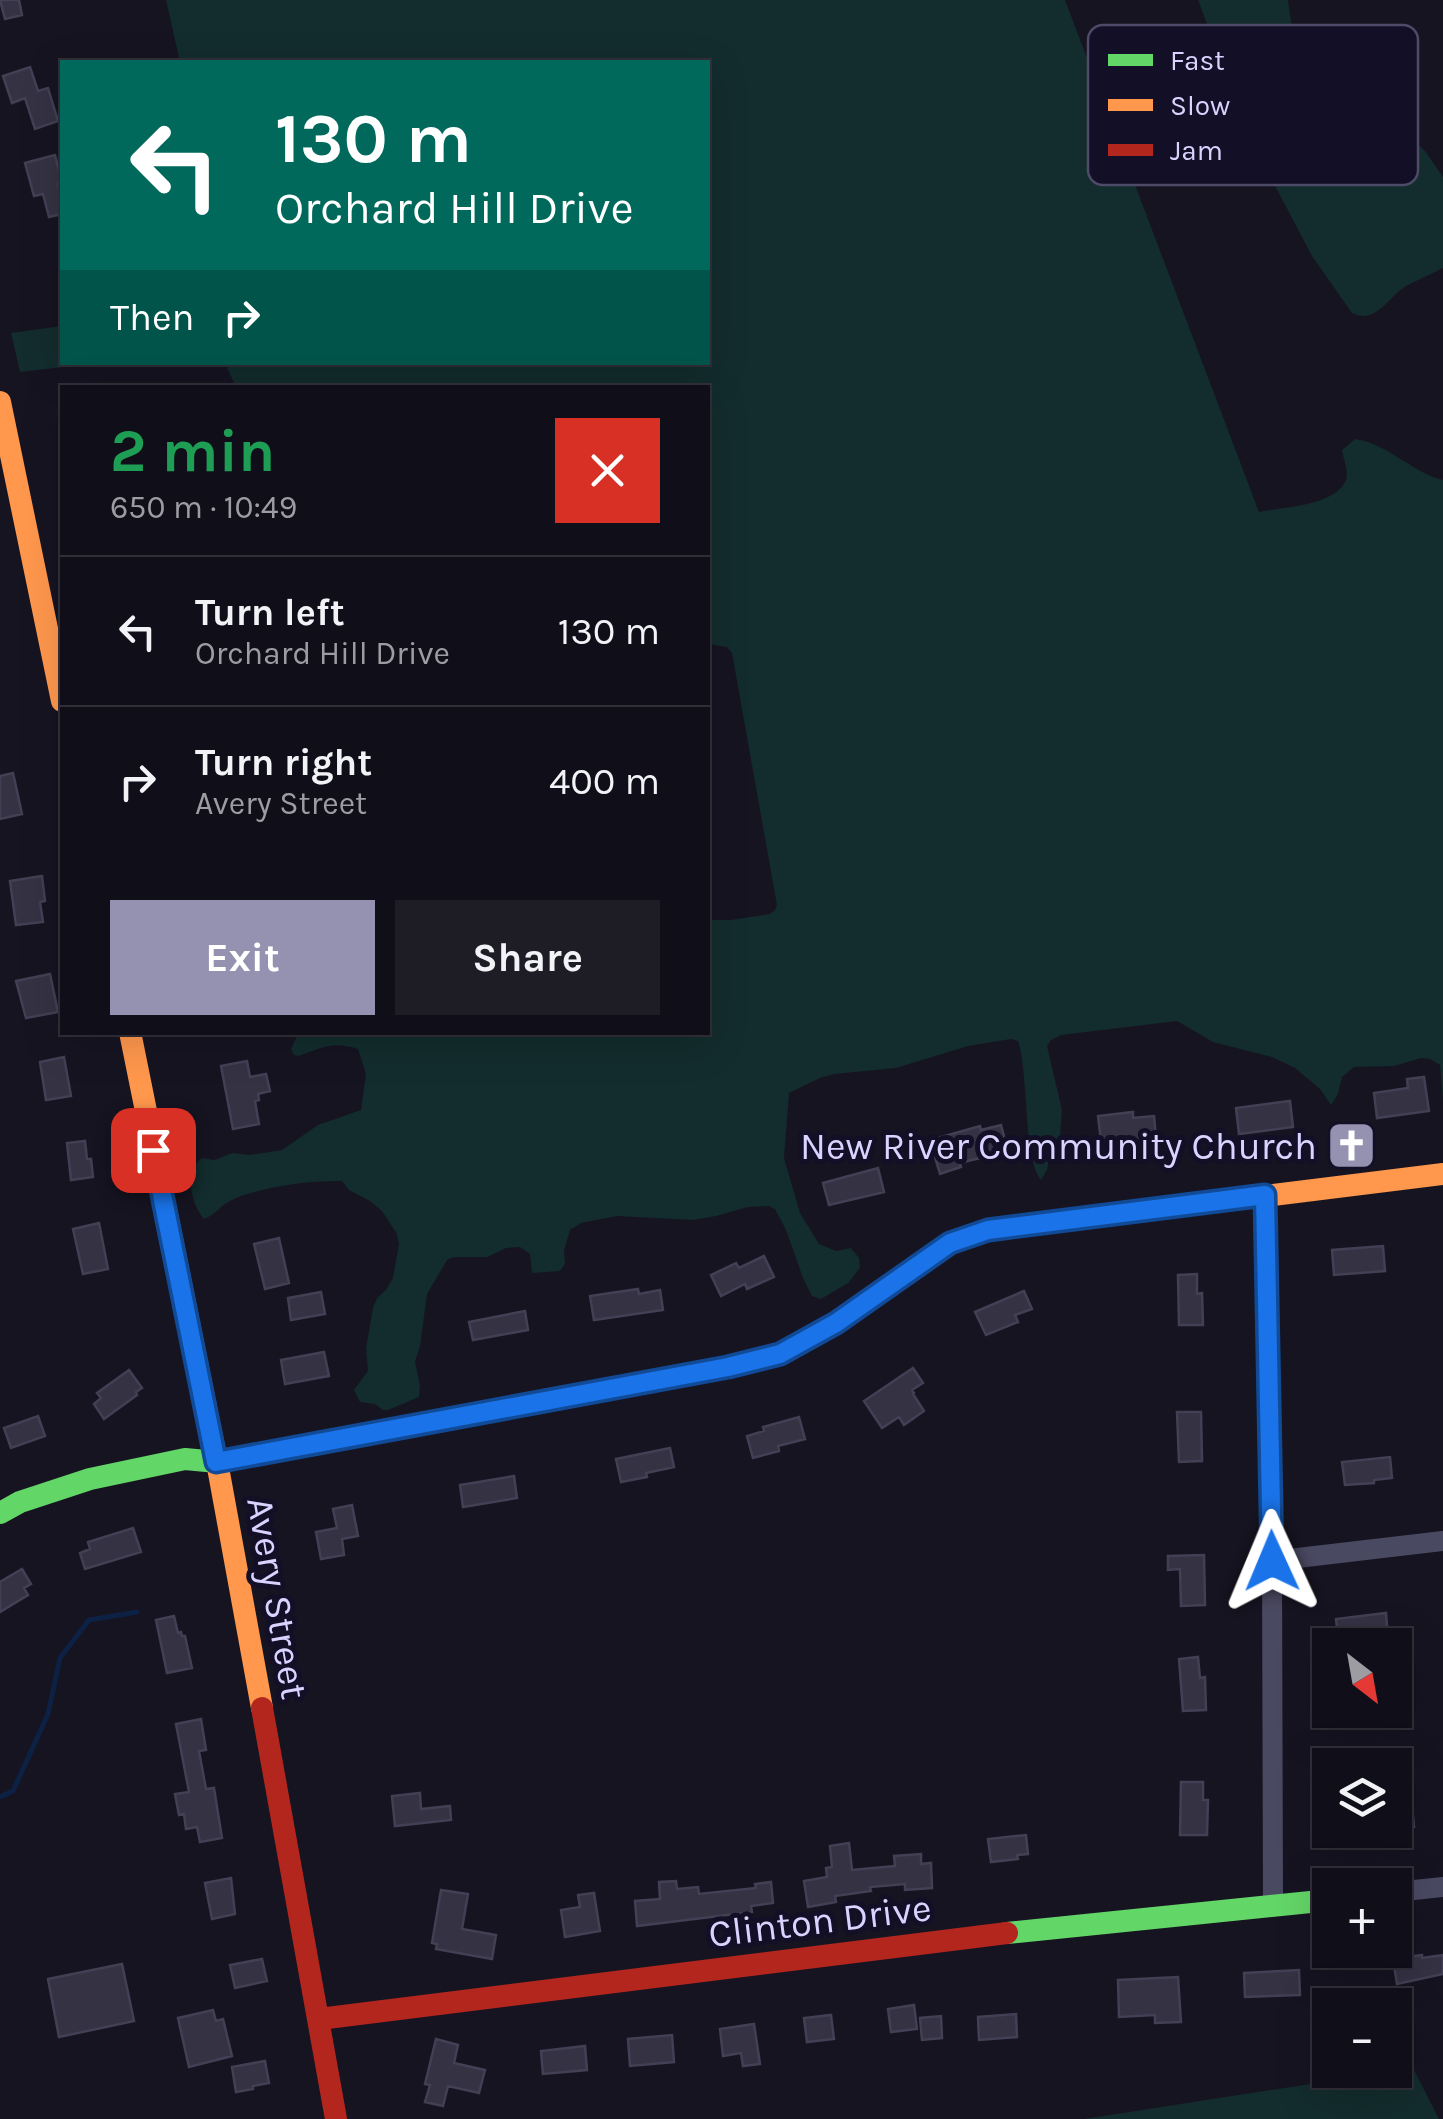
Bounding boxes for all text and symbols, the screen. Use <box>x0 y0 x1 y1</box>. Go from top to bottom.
legend <box>1088 25 1418 185</box>
text: Fast <box>1170 44 1225 77</box>
text: Slow <box>1170 89 1230 122</box>
text: 130 m <box>275 98 472 180</box>
icon: left <box>110 100 240 230</box>
text: Jam <box>1170 134 1223 167</box>
text: Orchard Hill Drive <box>275 182 634 234</box>
icon: right <box>214 290 269 345</box>
text: Then <box>110 295 194 340</box>
text: 2 min <box>110 416 275 486</box>
button: close <box>555 418 660 523</box>
text: 650 m · 10:49 <box>110 489 297 526</box>
text: Turn left <box>195 590 345 635</box>
icon: left <box>110 604 165 659</box>
text: 130 m <box>558 609 660 654</box>
text: Orchard Hill Drive <box>195 635 450 672</box>
text: Turn right <box>195 740 372 785</box>
icon: right <box>110 754 165 809</box>
text: 400 m <box>549 759 660 804</box>
text: Avery Street <box>195 785 367 822</box>
button: Exit <box>110 900 375 1015</box>
button: Share <box>395 900 660 1015</box>
pin <box>111 1108 196 1193</box>
church icon: New River Community Church <box>1326 1120 1378 1172</box>
icon: arrive <box>126 1123 181 1178</box>
place label: New River Community Church <box>800 1124 1317 1169</box>
street label: Avery Street <box>237 1493 317 1703</box>
position arrow <box>1220 1509 1324 1613</box>
north arrow <box>1312 1628 1412 1728</box>
map controls <box>1312 1628 1412 2088</box>
button: layers <box>1312 1748 1412 1848</box>
button: + <box>1312 1868 1412 1968</box>
street label: Clinton Drive <box>706 1885 934 1957</box>
button: − <box>1312 1988 1412 2088</box>

